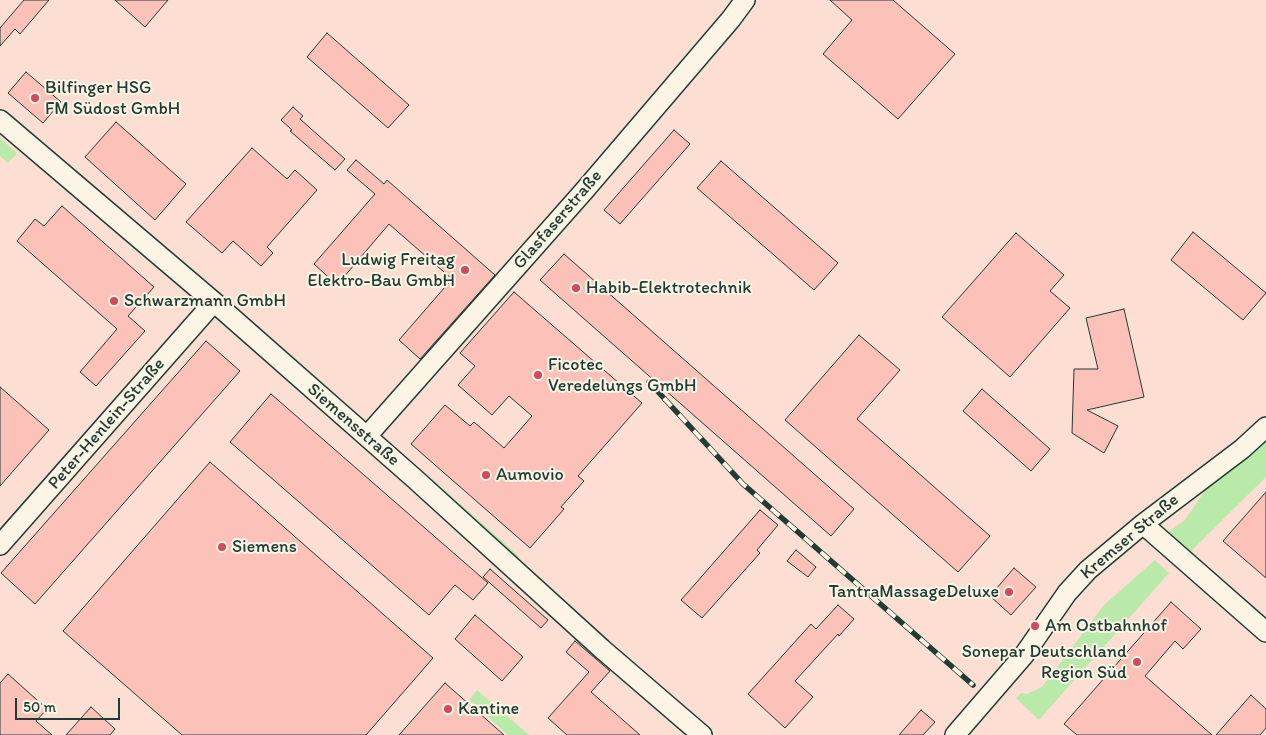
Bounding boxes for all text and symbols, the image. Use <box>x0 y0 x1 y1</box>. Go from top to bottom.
place label: Bilfinger HSG FM Südost GmbH <box>45 77 180 120</box>
marker: Bilfinger HSG FM Südost GmbH <box>29 92 41 104</box>
street label: Glasfaserstraße <box>509 166 607 274</box>
place label: Ludwig Freitag Elektro-Bau GmbH <box>308 249 455 292</box>
marker: Ludwig Freitag Elektro-Bau GmbH <box>459 264 471 276</box>
place label: Habib-Elektrotechnik <box>586 277 751 299</box>
marker: Habib-Elektrotechnik <box>570 282 582 294</box>
place label: Schwarzmann GmbH <box>124 290 286 312</box>
marker: Schwarzmann GmbH <box>108 295 120 307</box>
street label: Peter-Henlein-Straße <box>44 354 170 494</box>
place label: Ficotec Veredelungs GmbH <box>548 354 696 396</box>
marker: Ficotec Veredelungs GmbH <box>532 369 544 381</box>
street label: Siemensstraße <box>302 379 404 471</box>
place label: Aumovio <box>496 464 564 486</box>
marker: Aumovio <box>480 469 492 481</box>
street label: Kremser Straße <box>1076 490 1184 584</box>
place label: Siemens <box>232 536 297 558</box>
marker: Siemens <box>216 541 228 553</box>
place label: TantraMassageDeluxe <box>829 581 999 603</box>
marker: TantraMassageDeluxe <box>1003 586 1015 598</box>
place label: Am Ostbahnhof <box>1045 615 1167 637</box>
marker: Am Ostbahnhof <box>1029 620 1041 632</box>
place label: Sonepar Deutschland Region Süd <box>962 641 1127 684</box>
marker: Sonepar Deutschland Region Süd <box>1131 656 1143 668</box>
scale bar <box>18 688 122 720</box>
text: 50 m <box>23 698 56 716</box>
place label: Kantine <box>458 698 519 720</box>
marker: Kantine <box>442 703 454 715</box>

